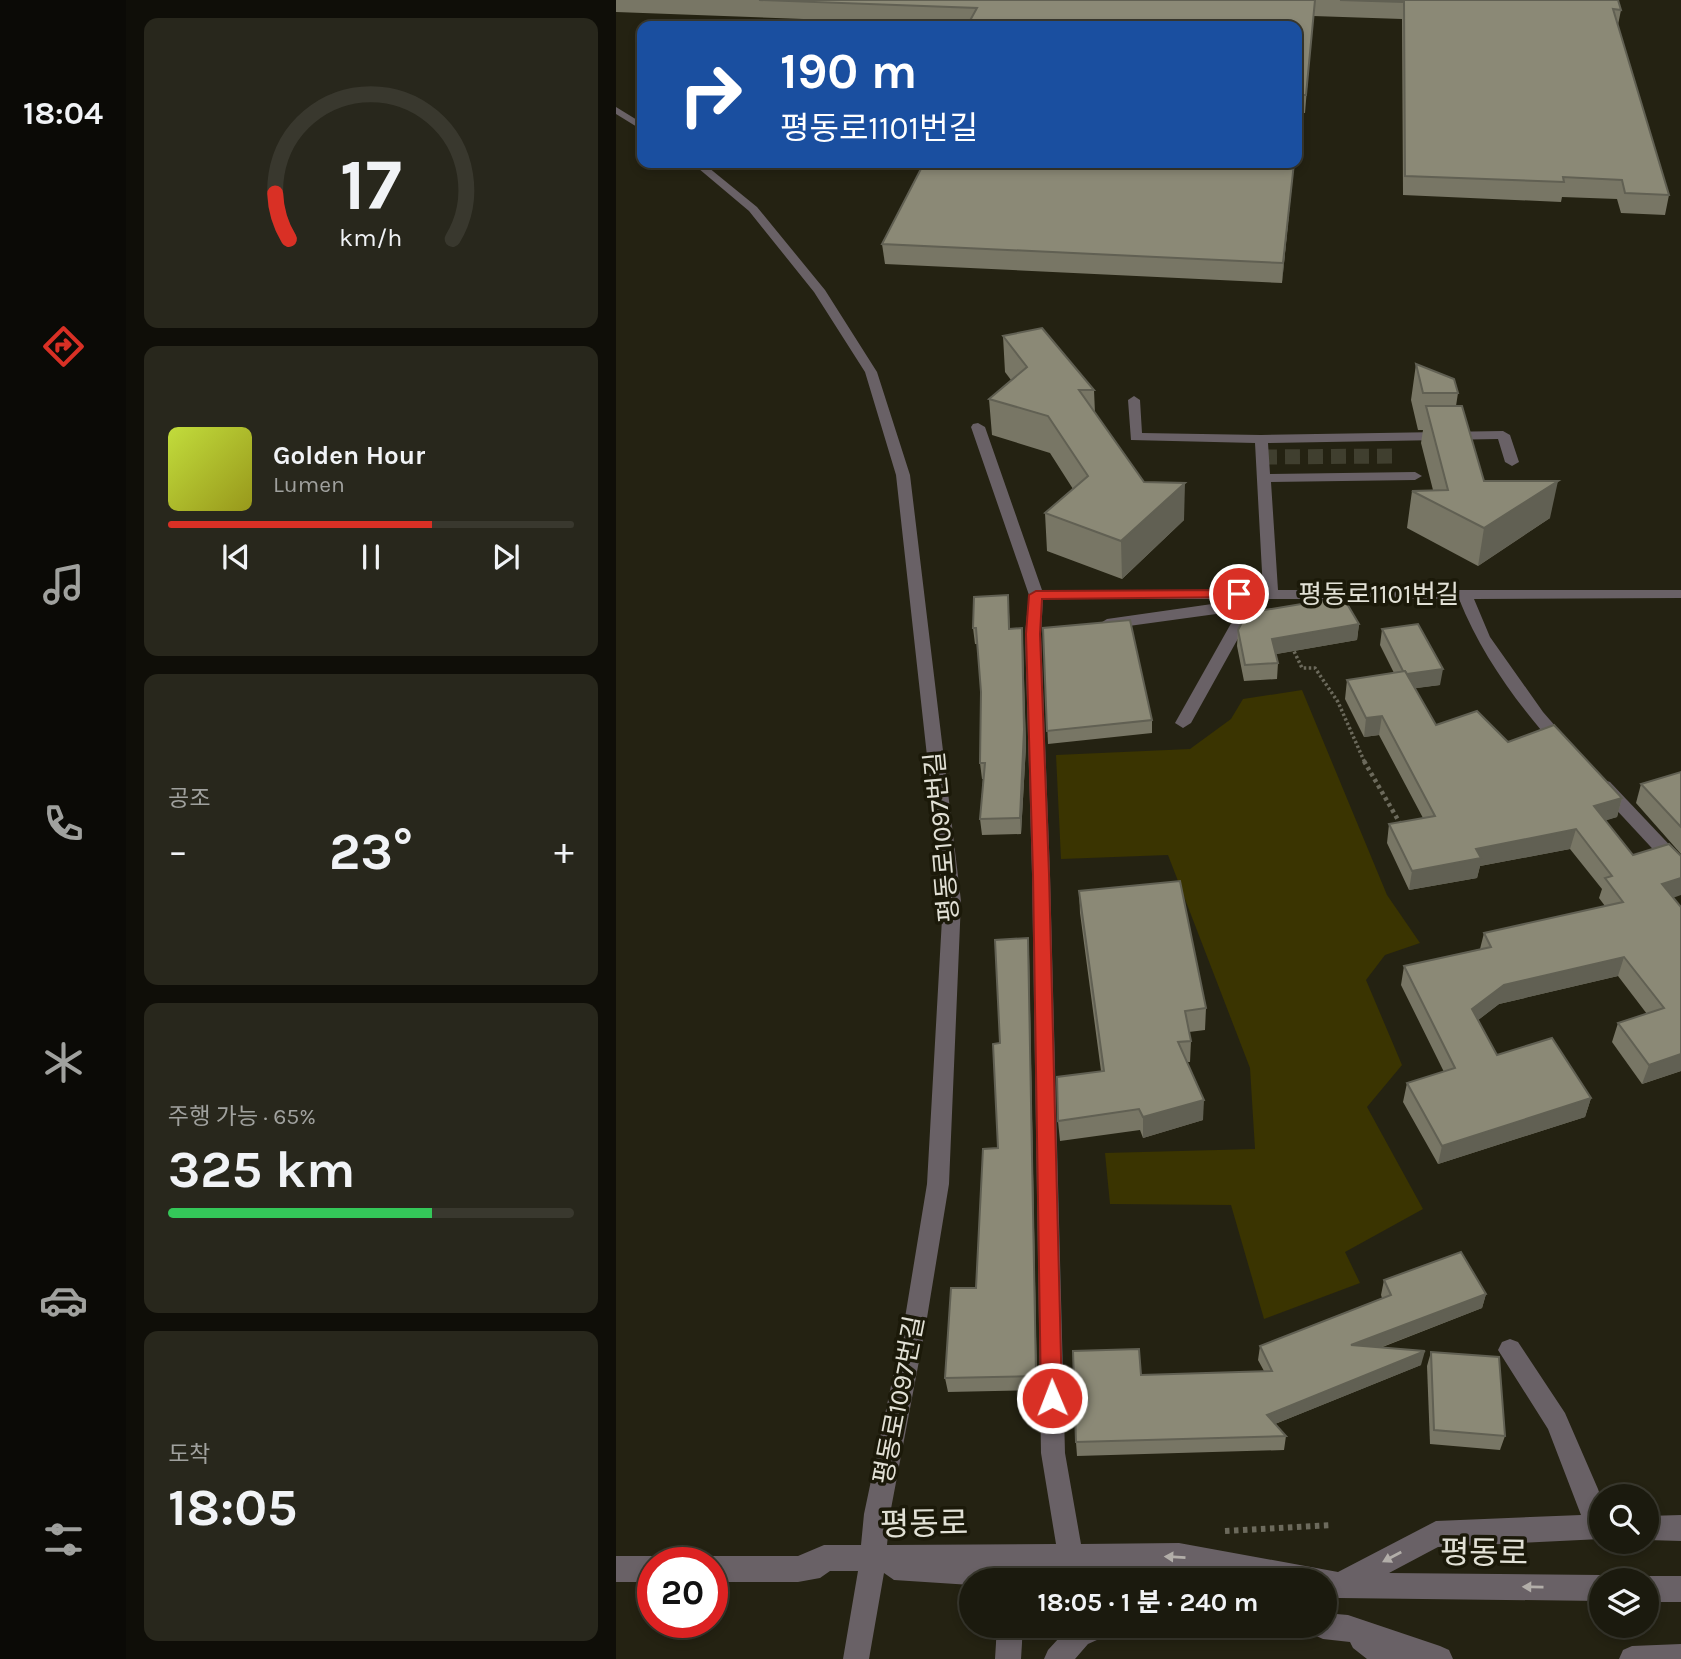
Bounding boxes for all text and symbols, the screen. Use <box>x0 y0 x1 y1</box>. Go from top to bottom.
text: 190 m <box>780 43 917 100</box>
icon: right <box>665 49 756 140</box>
text: 18:04 <box>23 95 103 132</box>
text: 평동로1101번길 <box>780 110 978 147</box>
text: 17 <box>340 142 402 227</box>
text: km/h <box>339 223 403 252</box>
icon: directions <box>39 322 88 371</box>
text: Golden Hour <box>273 440 425 471</box>
text: Lumen <box>273 471 345 498</box>
icon: previous <box>217 538 255 576</box>
icon: pause <box>352 538 390 576</box>
icon: next <box>487 538 525 576</box>
icon: music <box>39 560 88 609</box>
pin <box>1209 564 1269 624</box>
icon: arrive <box>1220 575 1258 613</box>
street label: 평동로1101번길 <box>1299 579 1459 610</box>
street label: 평동로1097번길 <box>919 751 965 923</box>
text: 공조 <box>168 785 210 812</box>
icon: phone <box>39 799 88 848</box>
text: 23° <box>329 821 413 882</box>
text: − <box>168 829 188 874</box>
text: + <box>554 829 574 874</box>
icon: climate <box>39 1038 88 1087</box>
text: 주행 가능 · 65% <box>168 1103 316 1130</box>
text: 325 km <box>168 1139 355 1200</box>
icon: car <box>39 1276 88 1325</box>
street label: 평동로1097번길 <box>867 1313 931 1487</box>
position arrow <box>1015 1361 1089 1435</box>
text: 도착 <box>168 1441 210 1468</box>
text: 18:05 <box>168 1477 297 1538</box>
map controls <box>1589 1484 1659 1638</box>
button: search <box>1589 1484 1659 1554</box>
street label: 평동로 <box>880 1505 968 1543</box>
icon: filters <box>39 1515 88 1564</box>
street label: 평동로 <box>1440 1534 1528 1572</box>
speed limit sign: 20 <box>637 1547 728 1638</box>
one-way arrow <box>1163 1551 1185 1562</box>
one-way arrow <box>1382 1552 1402 1563</box>
button: layers <box>1589 1568 1659 1638</box>
one-way arrow <box>1522 1581 1544 1593</box>
text: 18:05 · 1 분 · 240 m <box>1038 1587 1258 1618</box>

